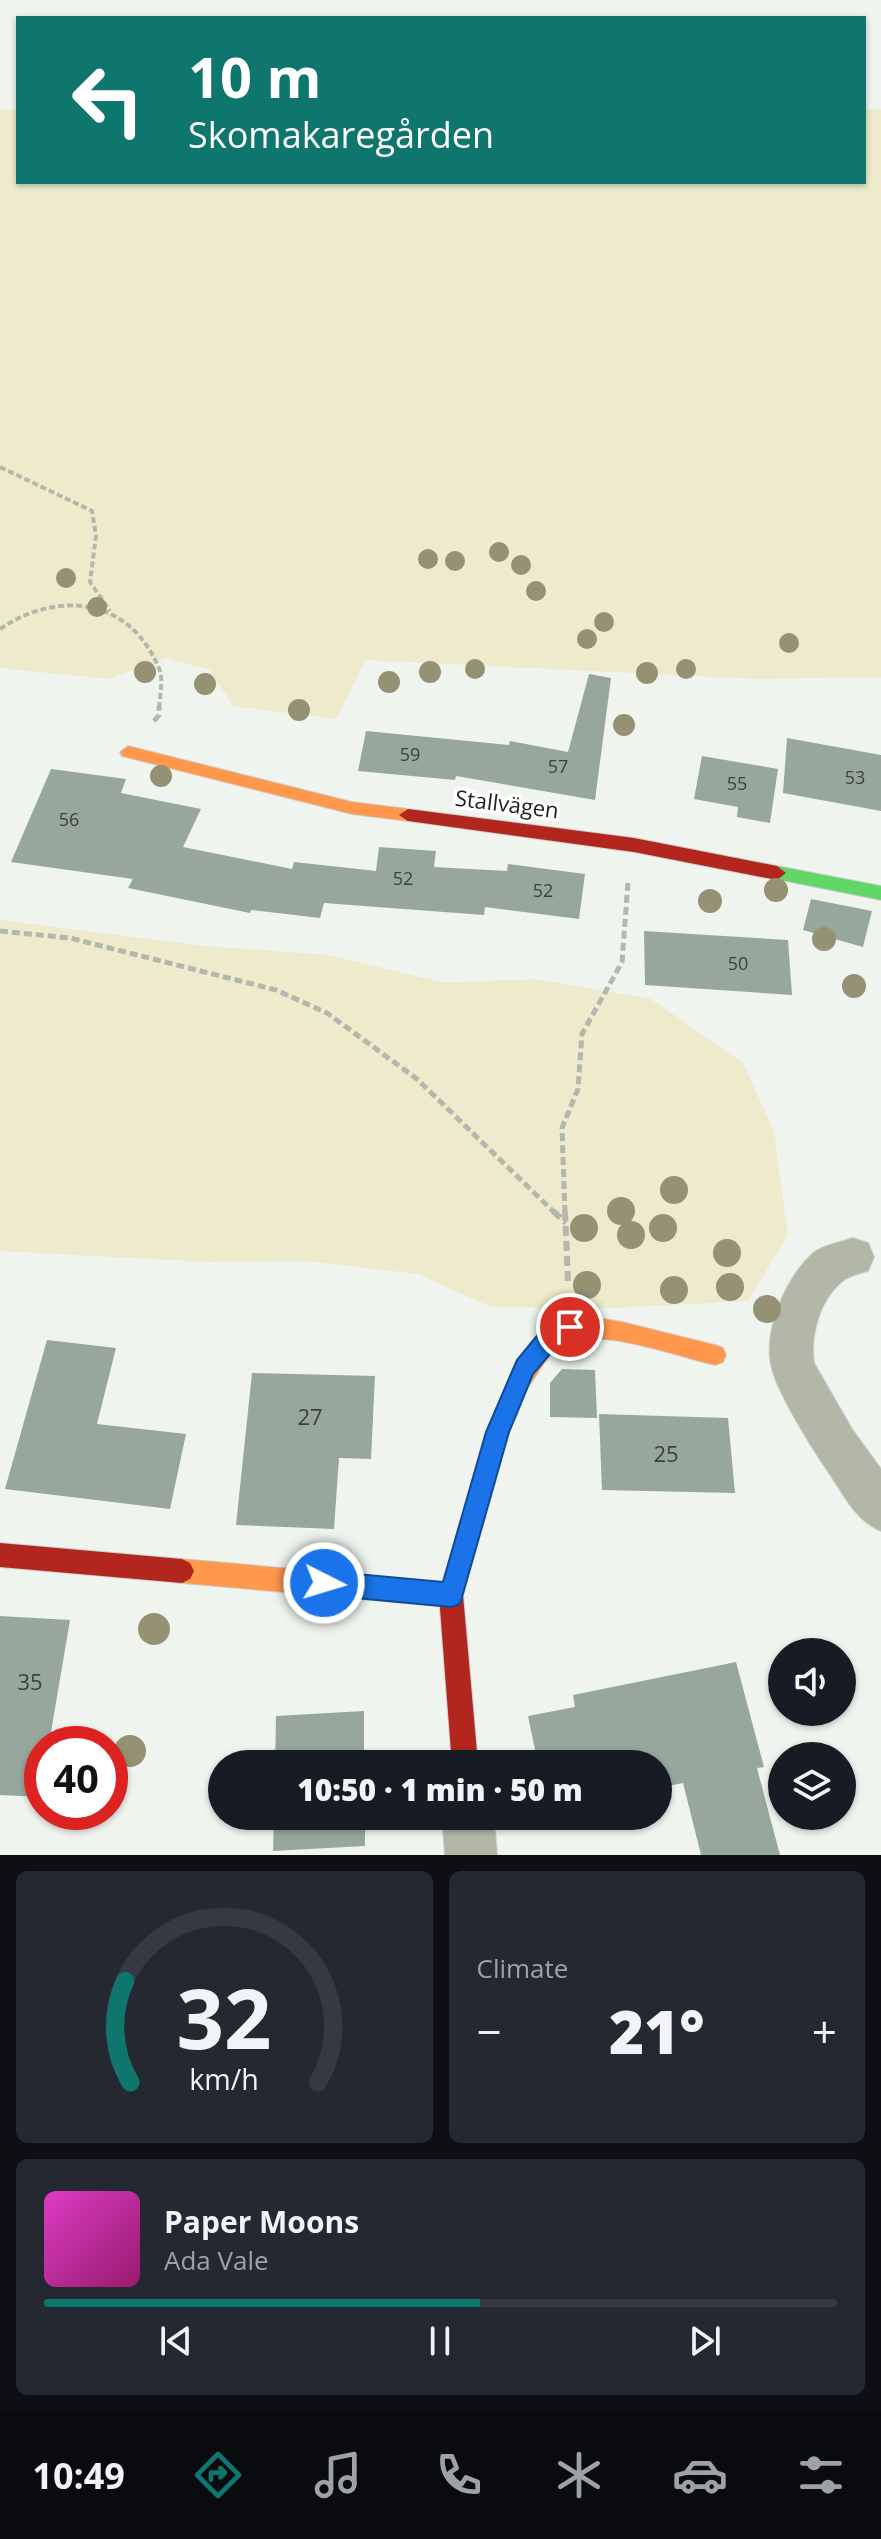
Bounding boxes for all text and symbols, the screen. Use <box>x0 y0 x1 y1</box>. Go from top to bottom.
text: 10 m <box>188 38 322 114</box>
icon: left <box>56 48 160 152</box>
text: Skomakaregården <box>188 110 494 159</box>
house number: 59 <box>400 742 420 766</box>
house number: 57 <box>548 754 568 778</box>
house number: 53 <box>845 765 865 789</box>
house number: 55 <box>727 771 747 795</box>
street label: Stallvägen <box>454 782 561 824</box>
house number: 56 <box>59 807 79 831</box>
house number: 52 <box>393 866 413 890</box>
house number: 52 <box>533 878 553 902</box>
house number: 50 <box>728 951 748 975</box>
pin <box>536 1293 604 1361</box>
icon: arrive <box>548 1305 592 1349</box>
house number: 27 <box>297 1401 323 1431</box>
house number: 25 <box>653 1438 679 1468</box>
position arrow <box>282 1541 366 1625</box>
map controls <box>768 1638 856 1830</box>
button: sound <box>768 1638 856 1726</box>
house number: 35 <box>17 1666 43 1696</box>
speed limit sign: 40 <box>24 1726 128 1830</box>
button: layers <box>768 1742 856 1830</box>
text: 10:50 · 1 min · 50 m <box>297 1769 583 1810</box>
text: Climate <box>477 1950 568 1986</box>
text: 32 <box>177 1960 272 2073</box>
text: 21° <box>609 1990 705 2072</box>
text: − <box>477 2001 502 2061</box>
text: + <box>812 2001 837 2061</box>
text: km/h <box>190 2059 259 2098</box>
text: Paper Moons <box>164 2201 359 2242</box>
text: Ada Vale <box>164 2242 269 2278</box>
icon: previous <box>154 2319 198 2363</box>
icon: pause <box>418 2319 462 2363</box>
icon: next <box>683 2319 727 2363</box>
icon: directions <box>190 2447 246 2503</box>
icon: music <box>310 2447 366 2503</box>
icon: phone <box>431 2447 487 2503</box>
icon: climate <box>551 2447 607 2503</box>
icon: car <box>672 2447 728 2503</box>
icon: filters <box>793 2447 849 2503</box>
text: 10:49 <box>32 2451 125 2500</box>

